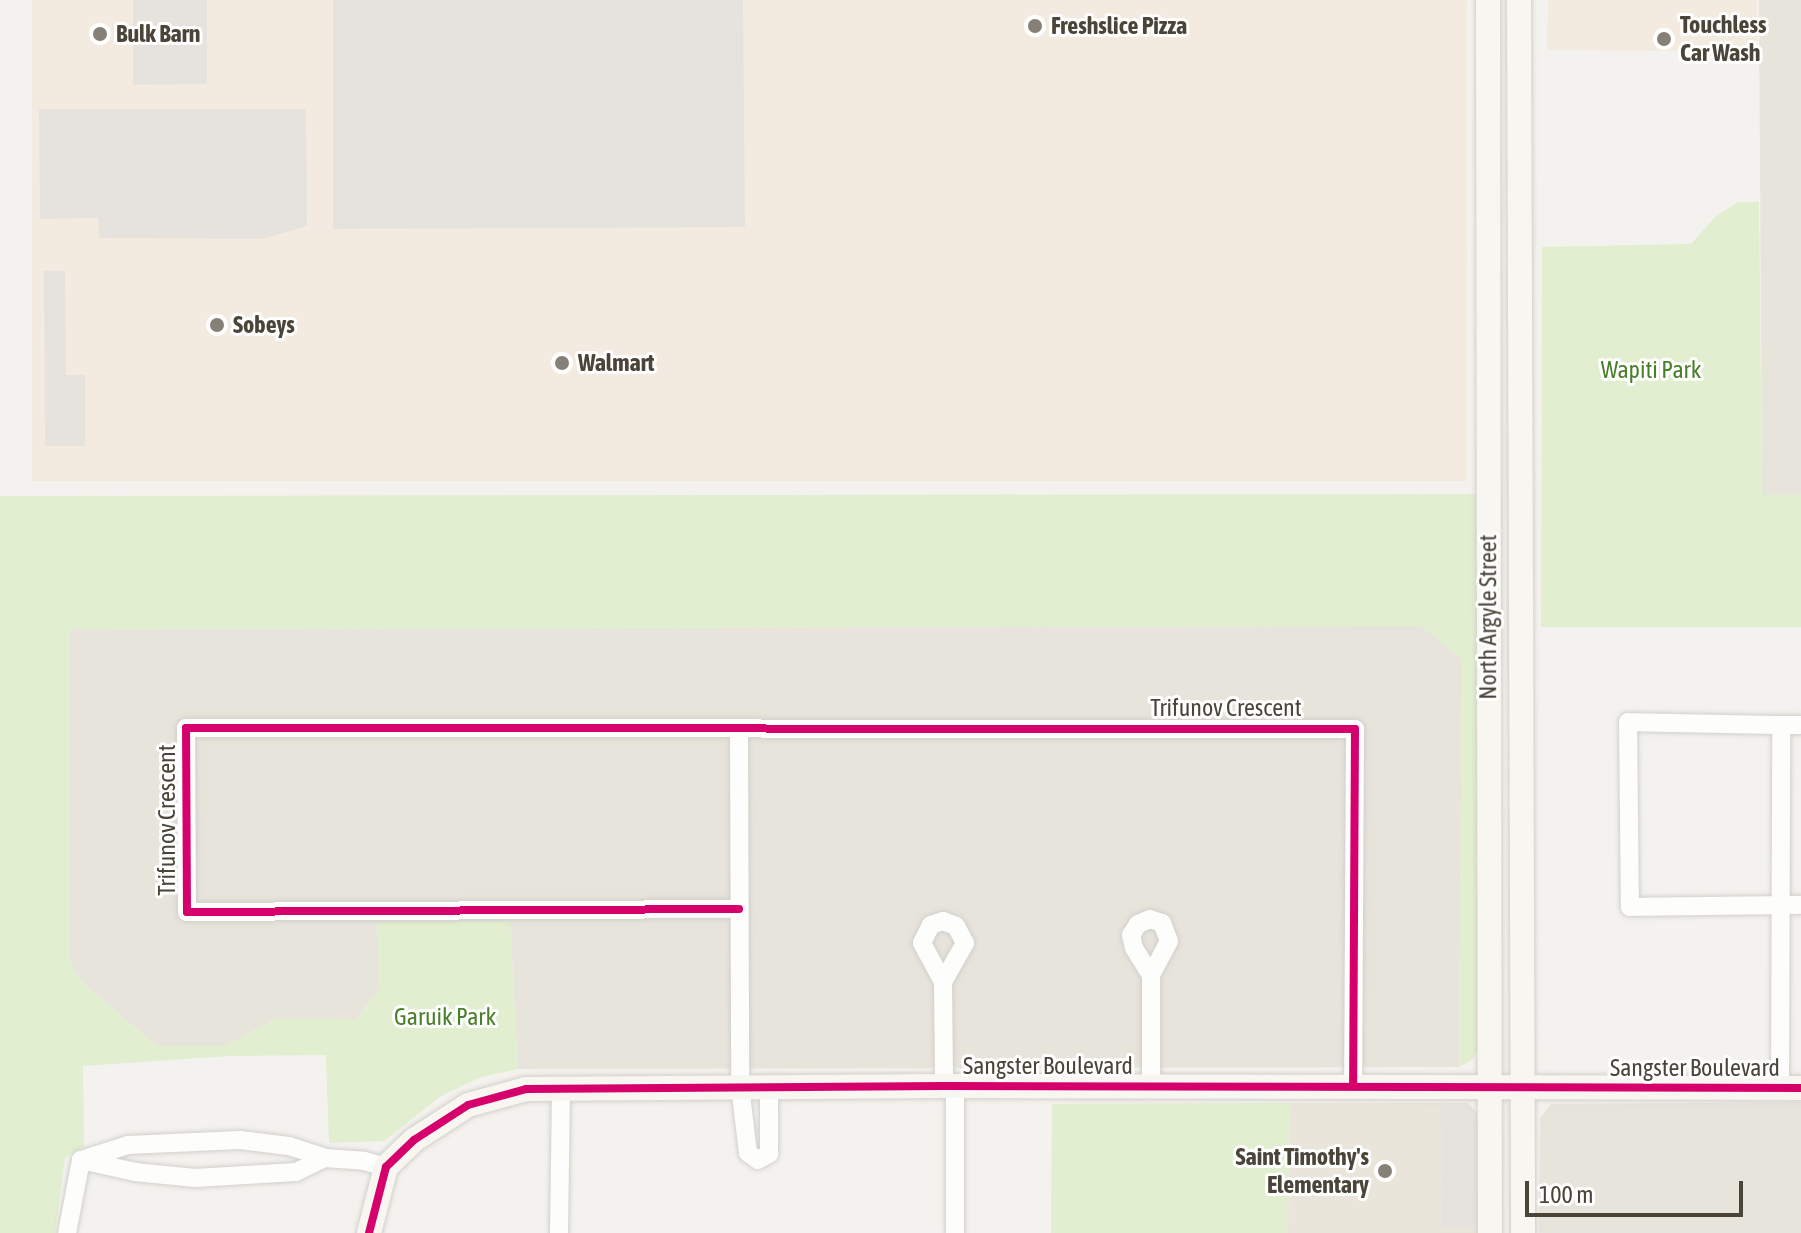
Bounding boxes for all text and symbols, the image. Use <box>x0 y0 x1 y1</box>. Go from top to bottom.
place label: Touchless Car Wash <box>1680 11 1766 67</box>
place label: Freshslice Pizza <box>1051 12 1187 40</box>
marker: Freshslice Pizza <box>1026 17 1044 35</box>
place label: Bulk Barn <box>116 20 200 48</box>
marker: Bulk Barn <box>91 25 109 43</box>
marker: Touchless Car Wash <box>1655 30 1673 48</box>
place label: Sobeys <box>233 311 295 339</box>
marker: Sobeys <box>208 316 226 334</box>
place label: Walmart <box>578 349 654 377</box>
marker: Walmart <box>553 354 571 372</box>
park label: Wapiti Park <box>1601 356 1701 384</box>
street label: North Argyle Street <box>1474 534 1502 700</box>
street label: Trifunov Crescent <box>1150 694 1302 722</box>
street label: Trifunov Crescent <box>153 744 181 896</box>
park label: Garuik Park <box>394 1003 496 1031</box>
street label: Sangster Boulevard <box>963 1052 1133 1080</box>
street label: Sangster Boulevard <box>1610 1054 1780 1082</box>
place label: Saint Timothy's Elementary <box>1235 1143 1369 1199</box>
marker: Saint Timothy's Elementary <box>1376 1162 1394 1180</box>
scale bar <box>1529 1165 1747 1215</box>
text: 100 m <box>1539 1181 1593 1208</box>

